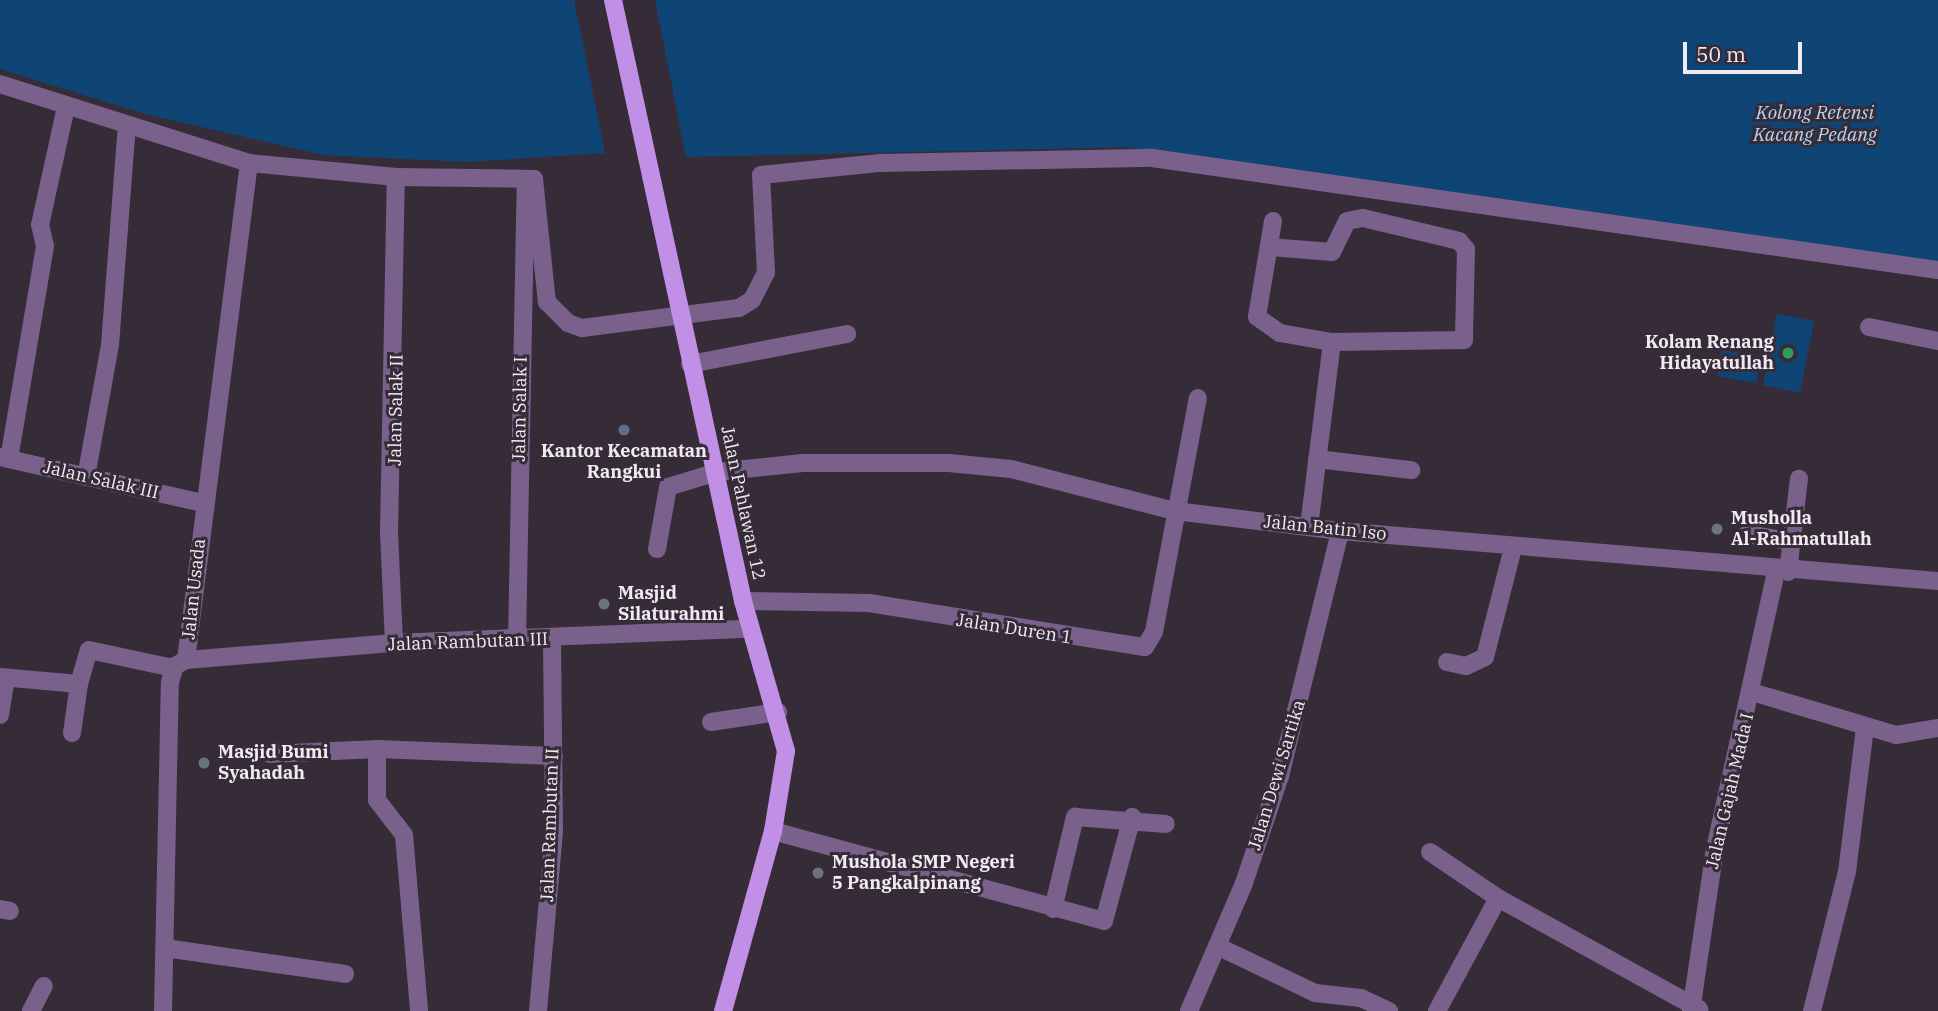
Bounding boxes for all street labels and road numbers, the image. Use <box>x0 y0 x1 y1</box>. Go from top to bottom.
street label: Jalan Salak II <box>384 354 408 466</box>
street label: Jalan Salak I <box>508 356 532 462</box>
street label: Jalan Pahlawan 12 <box>716 424 770 582</box>
street label: Jalan Salak III <box>41 456 161 504</box>
street label: Jalan Batin Iso <box>1262 511 1388 545</box>
street label: Jalan Usada <box>178 537 210 641</box>
street label: Jalan Duren 1 <box>955 609 1073 649</box>
street label: Jalan Rambutan III <box>387 628 549 656</box>
street label: Jalan Dewi Sartika <box>1244 697 1310 853</box>
street label: Jalan Gajah Mada I <box>1702 711 1758 871</box>
street label: Jalan Rambutan II <box>537 748 563 902</box>

